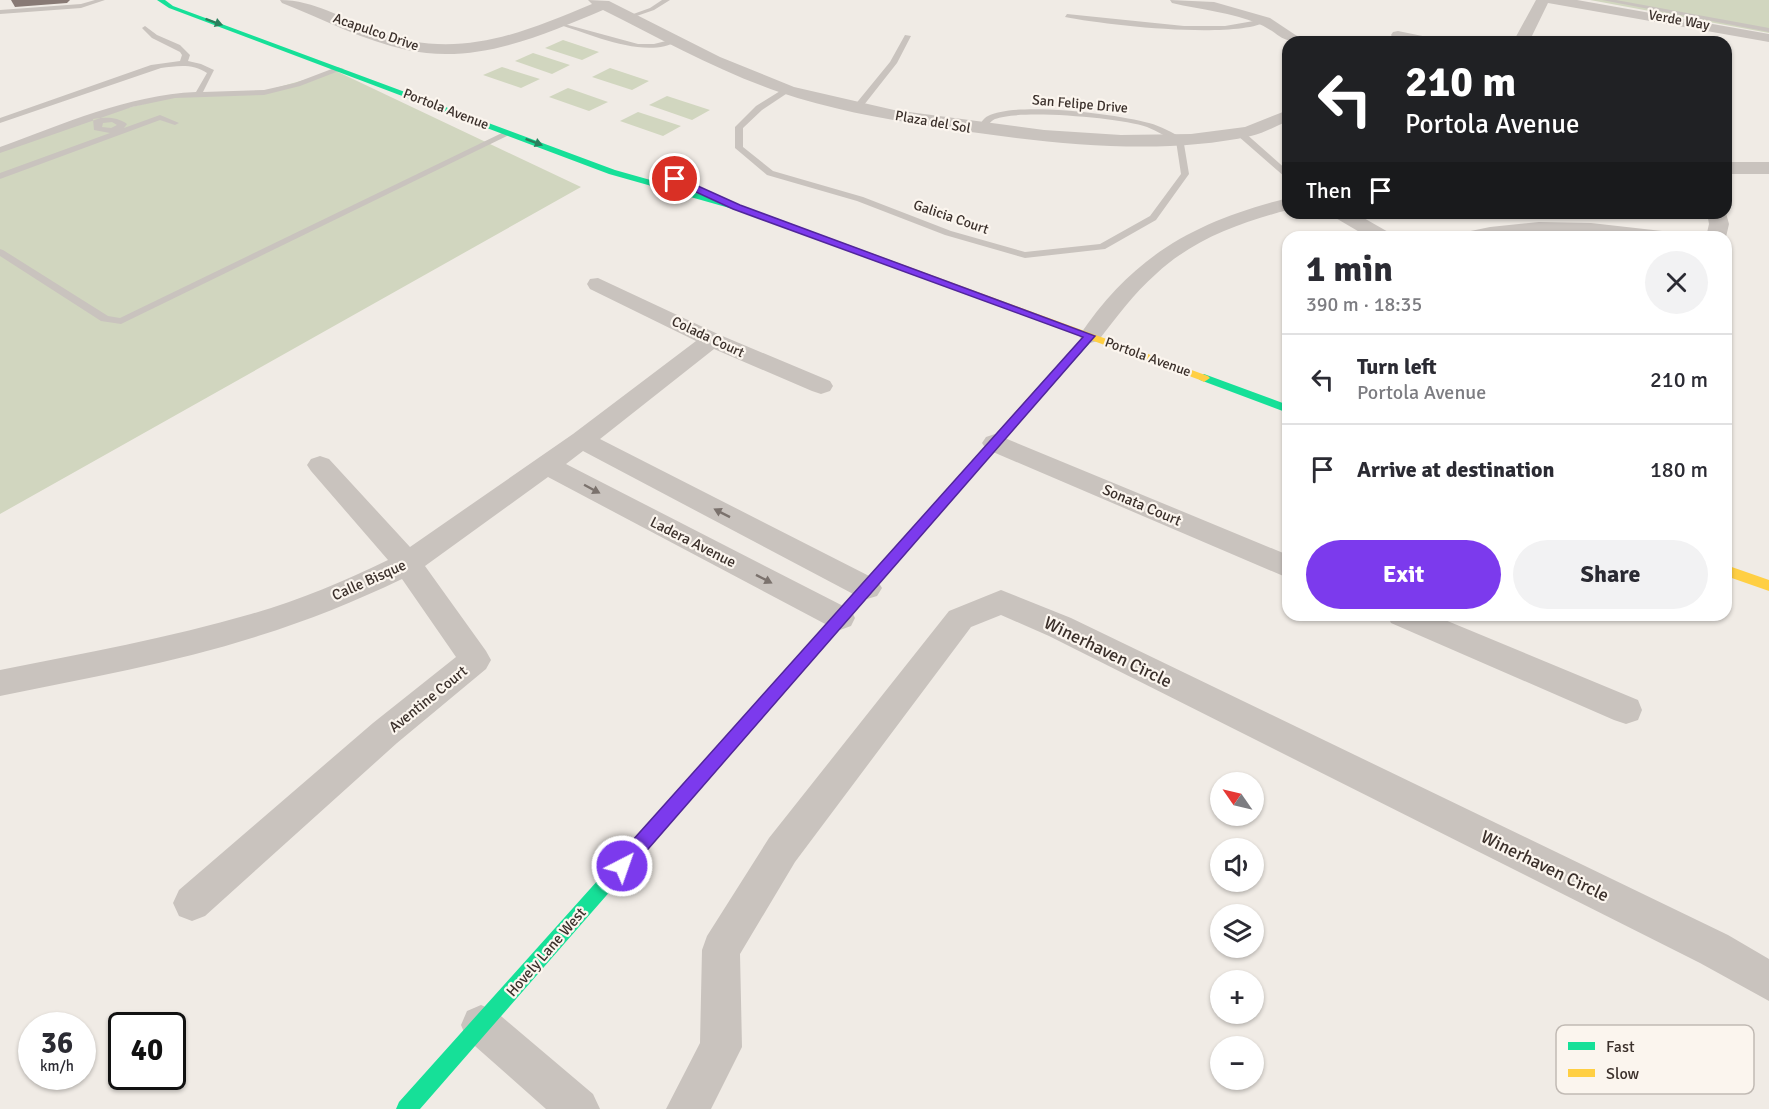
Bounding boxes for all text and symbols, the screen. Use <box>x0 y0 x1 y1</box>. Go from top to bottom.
street label: Verde Way <box>1647 6 1711 34</box>
street label: Acapulco Drive <box>331 9 421 55</box>
one-way arrow <box>205 18 223 28</box>
text: 210 m <box>1405 57 1516 108</box>
icon: left <box>1306 60 1384 138</box>
street label: Portola Avenue <box>401 85 491 133</box>
street label: San Felipe Drive <box>1031 91 1129 117</box>
street label: Plaza del Sol <box>894 107 972 137</box>
text: Portola Avenue <box>1405 108 1579 141</box>
one-way arrow <box>525 138 543 148</box>
pin <box>649 153 700 204</box>
icon: arrive <box>658 162 691 195</box>
icon: arrive <box>1364 174 1397 207</box>
text: Then <box>1306 177 1352 204</box>
street label: Galicia Court <box>911 196 991 238</box>
text: 1 min <box>1306 247 1393 292</box>
button: close <box>1645 251 1708 314</box>
text: 390 m · 18:35 <box>1306 292 1422 317</box>
street label: Colada Court <box>669 313 747 361</box>
street label: Portola Avenue <box>1103 334 1193 380</box>
text: Turn left <box>1357 353 1437 380</box>
icon: left <box>1306 363 1339 396</box>
text: 210 m <box>1650 366 1708 393</box>
text: Portola Avenue <box>1357 380 1486 405</box>
icon: arrive <box>1306 453 1339 486</box>
text: Arrive at destination <box>1357 456 1554 483</box>
text: 180 m <box>1650 456 1708 483</box>
street label: Sonata Court <box>1100 480 1184 530</box>
one-way arrow <box>584 484 601 494</box>
one-way arrow <box>713 508 731 518</box>
street label: Ladera Avenue <box>647 513 739 571</box>
button: Exit <box>1306 540 1501 609</box>
button: Share <box>1513 540 1708 609</box>
street label: Calle Bisque <box>329 556 409 604</box>
one-way arrow <box>756 574 773 584</box>
street label: Winerhaven Circle <box>1040 612 1176 692</box>
street label: Aventine Court <box>385 662 471 736</box>
north arrow <box>1210 772 1264 826</box>
map controls <box>1210 772 1264 1090</box>
street label: Winerhaven Circle <box>1477 826 1613 906</box>
position arrow <box>590 834 654 898</box>
button: sound <box>1210 838 1264 892</box>
street label: Hovely Lane West <box>502 904 590 1000</box>
button: layers <box>1210 904 1264 958</box>
button: + <box>1210 970 1264 1024</box>
speed limit sign: 40 <box>108 1012 186 1090</box>
text: 36 <box>41 1025 73 1062</box>
legend <box>1556 1025 1754 1094</box>
button: − <box>1210 1036 1264 1090</box>
text: Fast <box>1606 1037 1635 1057</box>
text: km/h <box>40 1057 74 1075</box>
text: Slow <box>1606 1064 1640 1084</box>

